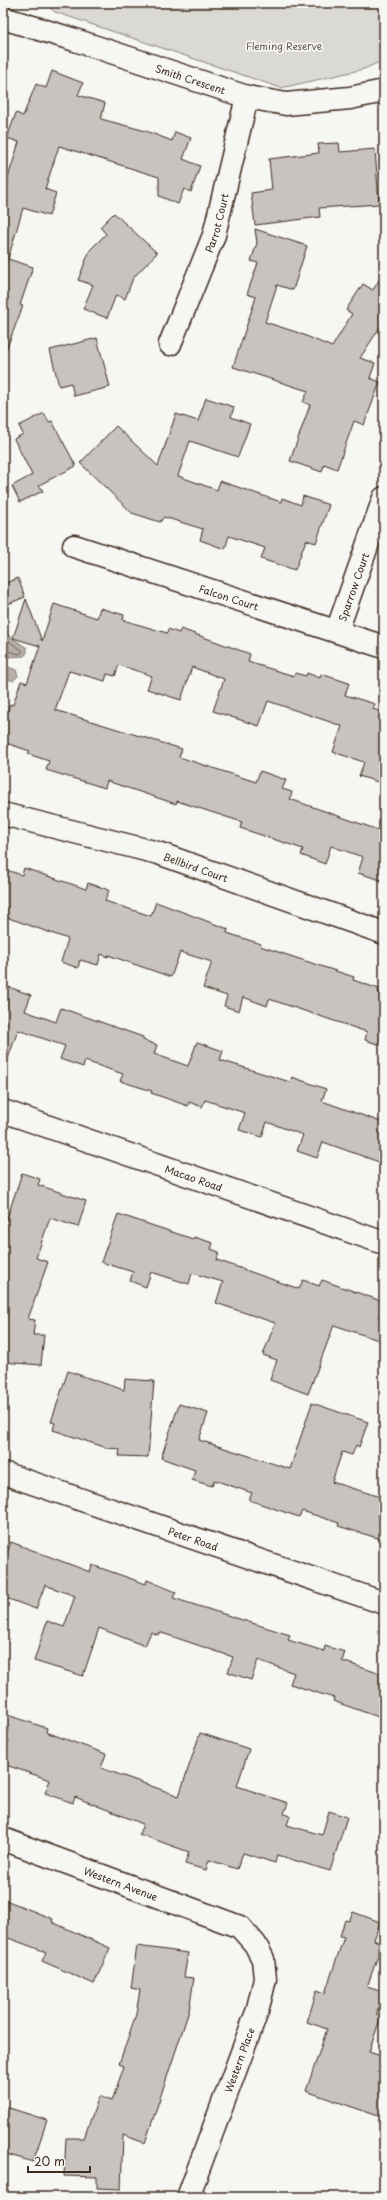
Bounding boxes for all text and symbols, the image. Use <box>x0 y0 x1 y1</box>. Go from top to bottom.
park label: Fleming Reserve <box>246 38 322 53</box>
street label: Smith Crescent <box>153 60 228 97</box>
street label: Parrot Court <box>200 192 231 254</box>
street label: Sparrow Court <box>334 550 372 623</box>
street label: Falcon Court <box>197 580 261 613</box>
street label: Bellbird Court <box>161 848 230 885</box>
street label: Macao Road <box>163 1160 225 1194</box>
street label: Peter Road <box>166 1522 220 1553</box>
street label: Western Avenue <box>82 1862 161 1904</box>
street label: Western Place <box>220 2025 258 2095</box>
scale bar <box>28 2148 90 2174</box>
text: 20 m <box>34 2152 65 2170</box>

